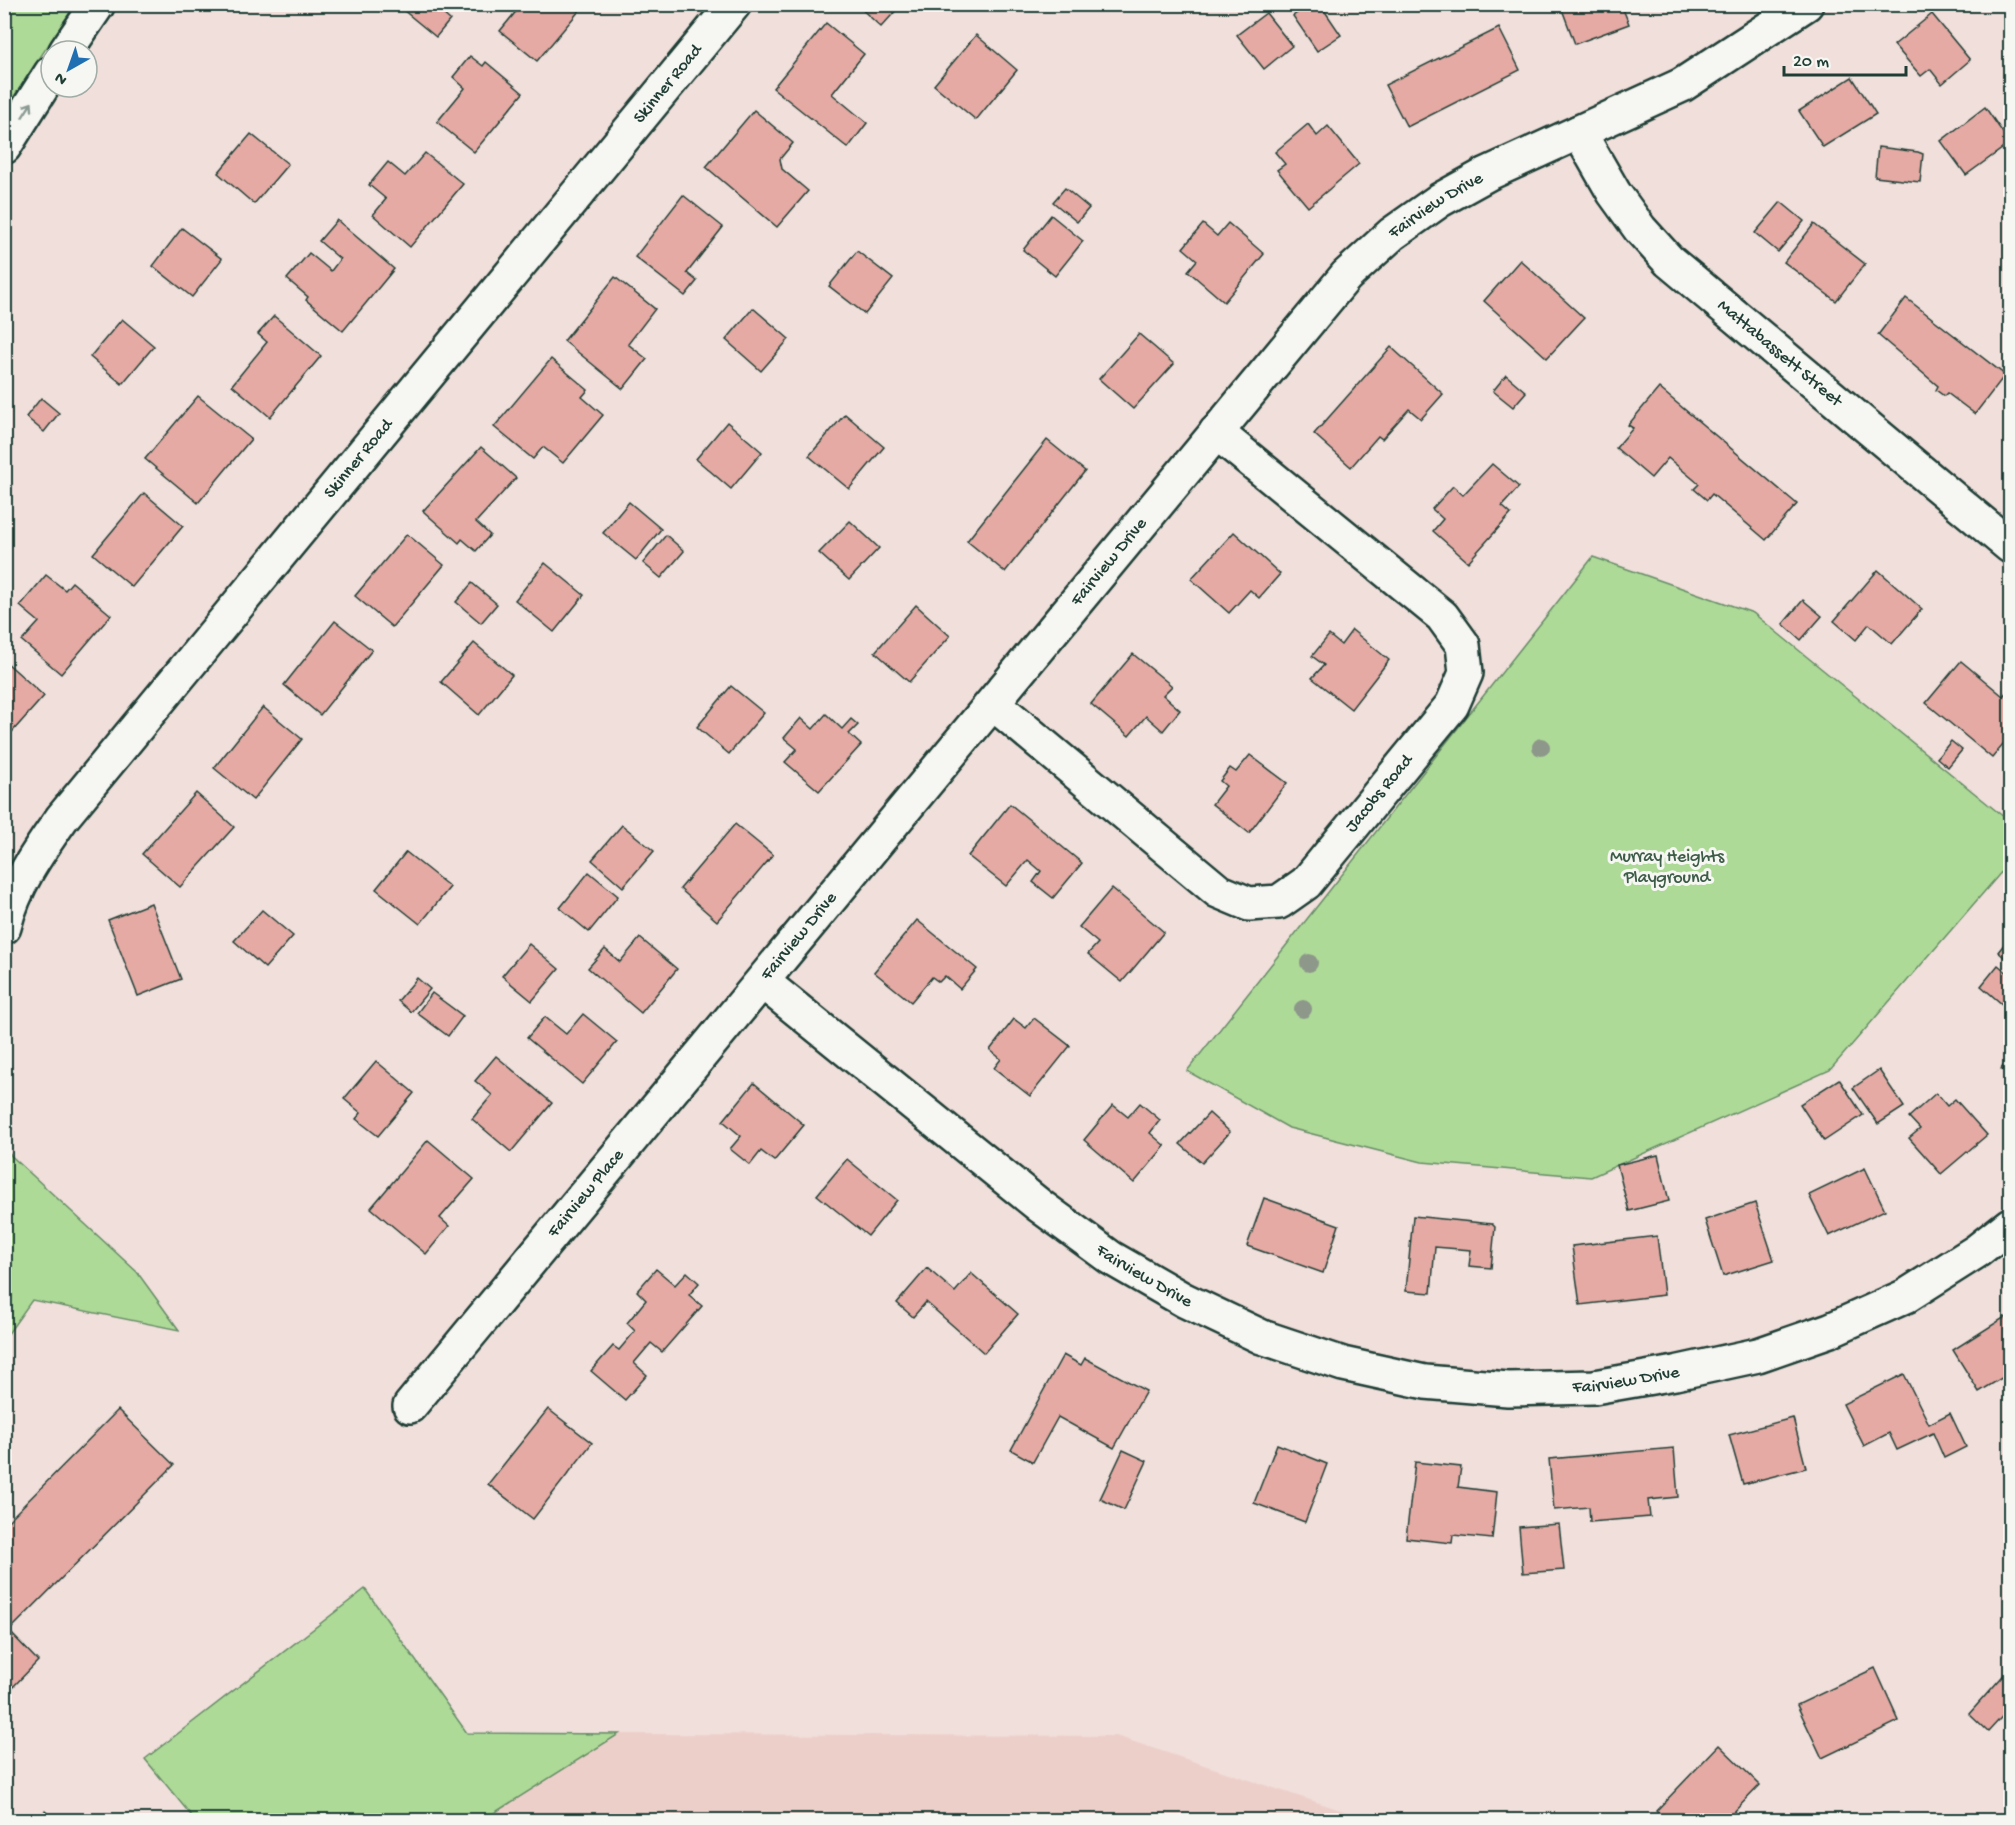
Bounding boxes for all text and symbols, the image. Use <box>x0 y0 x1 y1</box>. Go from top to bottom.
north arrow <box>39 39 99 99</box>
street label: Skinner Road <box>629 39 708 128</box>
scale bar <box>1784 39 1906 77</box>
text: 20 m <box>1793 52 1829 73</box>
text: N <box>51 67 72 88</box>
one-way arrow <box>22 102 34 119</box>
street label: Fairview Drive <box>1384 167 1487 244</box>
street label: Mattabassett Street <box>1713 295 1848 413</box>
street label: Skinner Road <box>320 414 398 503</box>
street label: Fairview Drive <box>1066 513 1152 611</box>
street label: Jacobs Road <box>1341 749 1418 837</box>
park label: Murray Heights Playground <box>1610 847 1725 889</box>
street label: Fairview Drive <box>756 887 842 985</box>
street label: Fairview Place <box>543 1145 629 1243</box>
street label: Fairview Drive <box>1091 1239 1196 1313</box>
street label: Fairview Drive <box>1571 1362 1682 1398</box>

